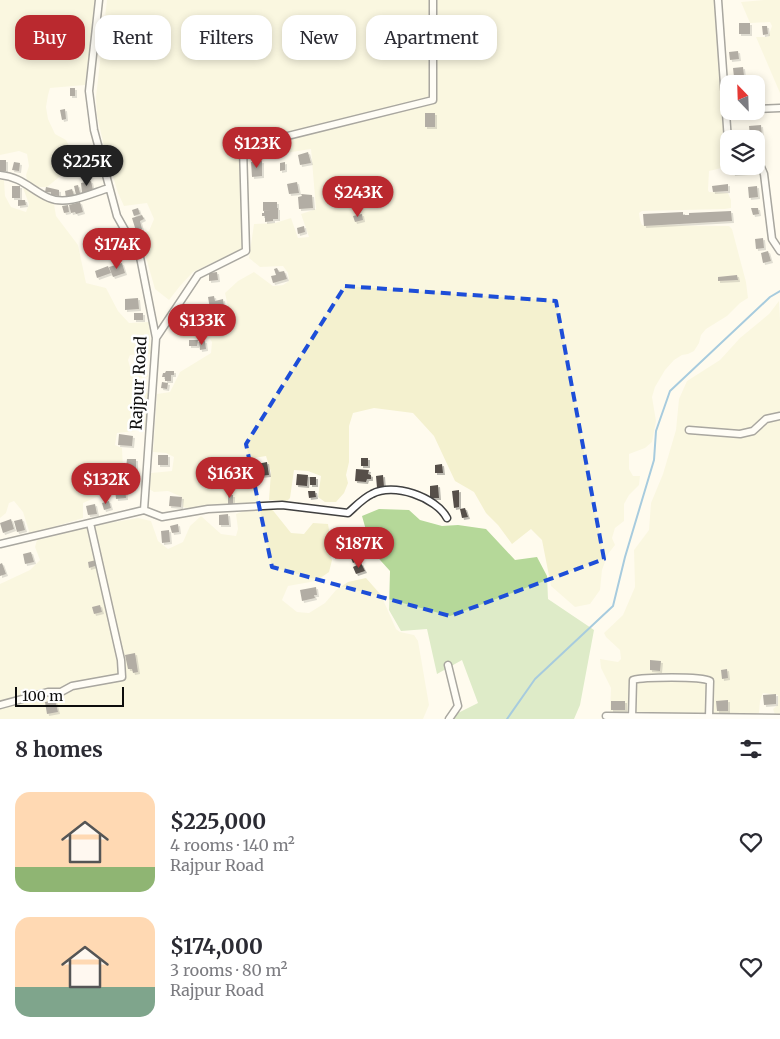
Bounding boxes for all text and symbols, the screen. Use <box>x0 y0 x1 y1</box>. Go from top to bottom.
chip: Buy <box>15 15 85 60</box>
chip: Rent <box>95 15 171 60</box>
chip: Filters <box>181 15 272 60</box>
chip: New <box>282 15 356 60</box>
chip: Apartment <box>366 15 497 60</box>
north arrow <box>720 75 765 120</box>
map controls <box>720 75 765 175</box>
pin: $123K <box>222 126 292 169</box>
button: layers <box>720 130 765 175</box>
text: $123K <box>234 133 280 153</box>
pin: $225K <box>52 144 122 187</box>
text: $225K <box>62 151 112 171</box>
pin: $243K <box>323 176 393 218</box>
text: $243K <box>333 182 383 202</box>
pin: $174K <box>82 228 152 270</box>
text: $174K <box>94 234 140 254</box>
pin: $133K <box>167 304 237 346</box>
text: $133K <box>179 310 225 330</box>
street label: Rajpur Road <box>126 335 150 430</box>
pin: $163K <box>195 456 265 499</box>
pin: $132K <box>71 462 141 505</box>
text: $163K <box>207 463 253 483</box>
text: $132K <box>82 469 130 489</box>
pin: $187K <box>324 526 394 569</box>
text: $187K <box>335 533 383 553</box>
scale bar <box>15 684 124 707</box>
text: 100 m <box>22 687 63 705</box>
icon: filters <box>737 735 765 763</box>
text: 8 homes <box>15 736 103 763</box>
text: $225,000 <box>170 808 266 835</box>
icon: home <box>55 812 115 872</box>
icon: heart <box>737 828 765 856</box>
text: 4 rooms · 140 m² <box>170 835 295 855</box>
text: Rajpur Road <box>170 855 264 875</box>
text: $174,000 <box>170 933 263 960</box>
icon: home <box>55 937 115 997</box>
icon: heart <box>737 953 765 981</box>
text: 3 rooms · 80 m² <box>170 960 287 980</box>
text: Rajpur Road <box>170 980 264 1000</box>

